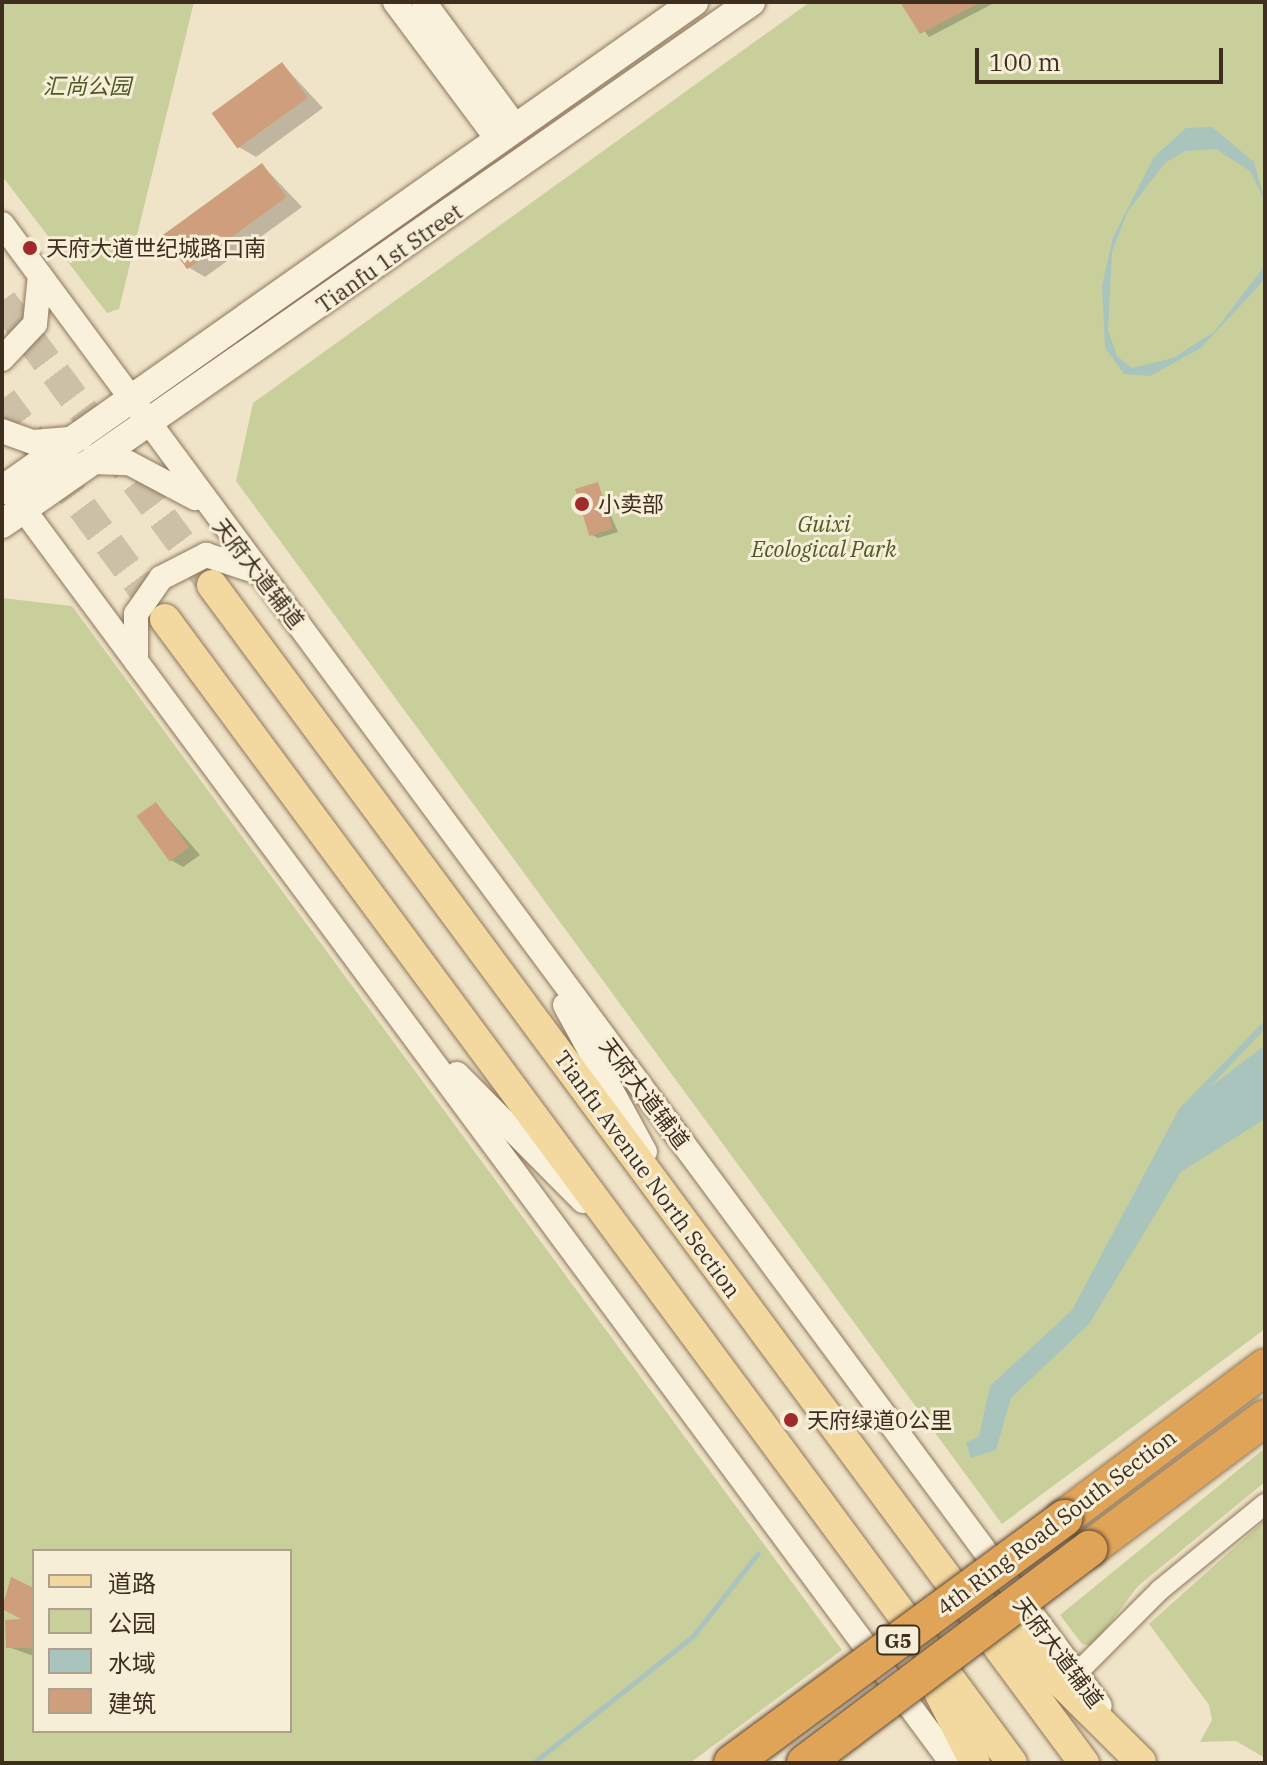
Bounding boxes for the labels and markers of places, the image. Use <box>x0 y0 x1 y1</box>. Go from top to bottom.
place label: 天府大道世纪城路口南 <box>46 235 266 261</box>
marker: 天府大道世纪城路口南 <box>21 239 39 257</box>
place label: 小卖部 <box>598 491 664 517</box>
marker: 小卖部 <box>573 495 591 513</box>
place label: 天府绿道0公里 <box>807 1407 952 1433</box>
marker: 天府绿道0公里 <box>782 1411 800 1429</box>

